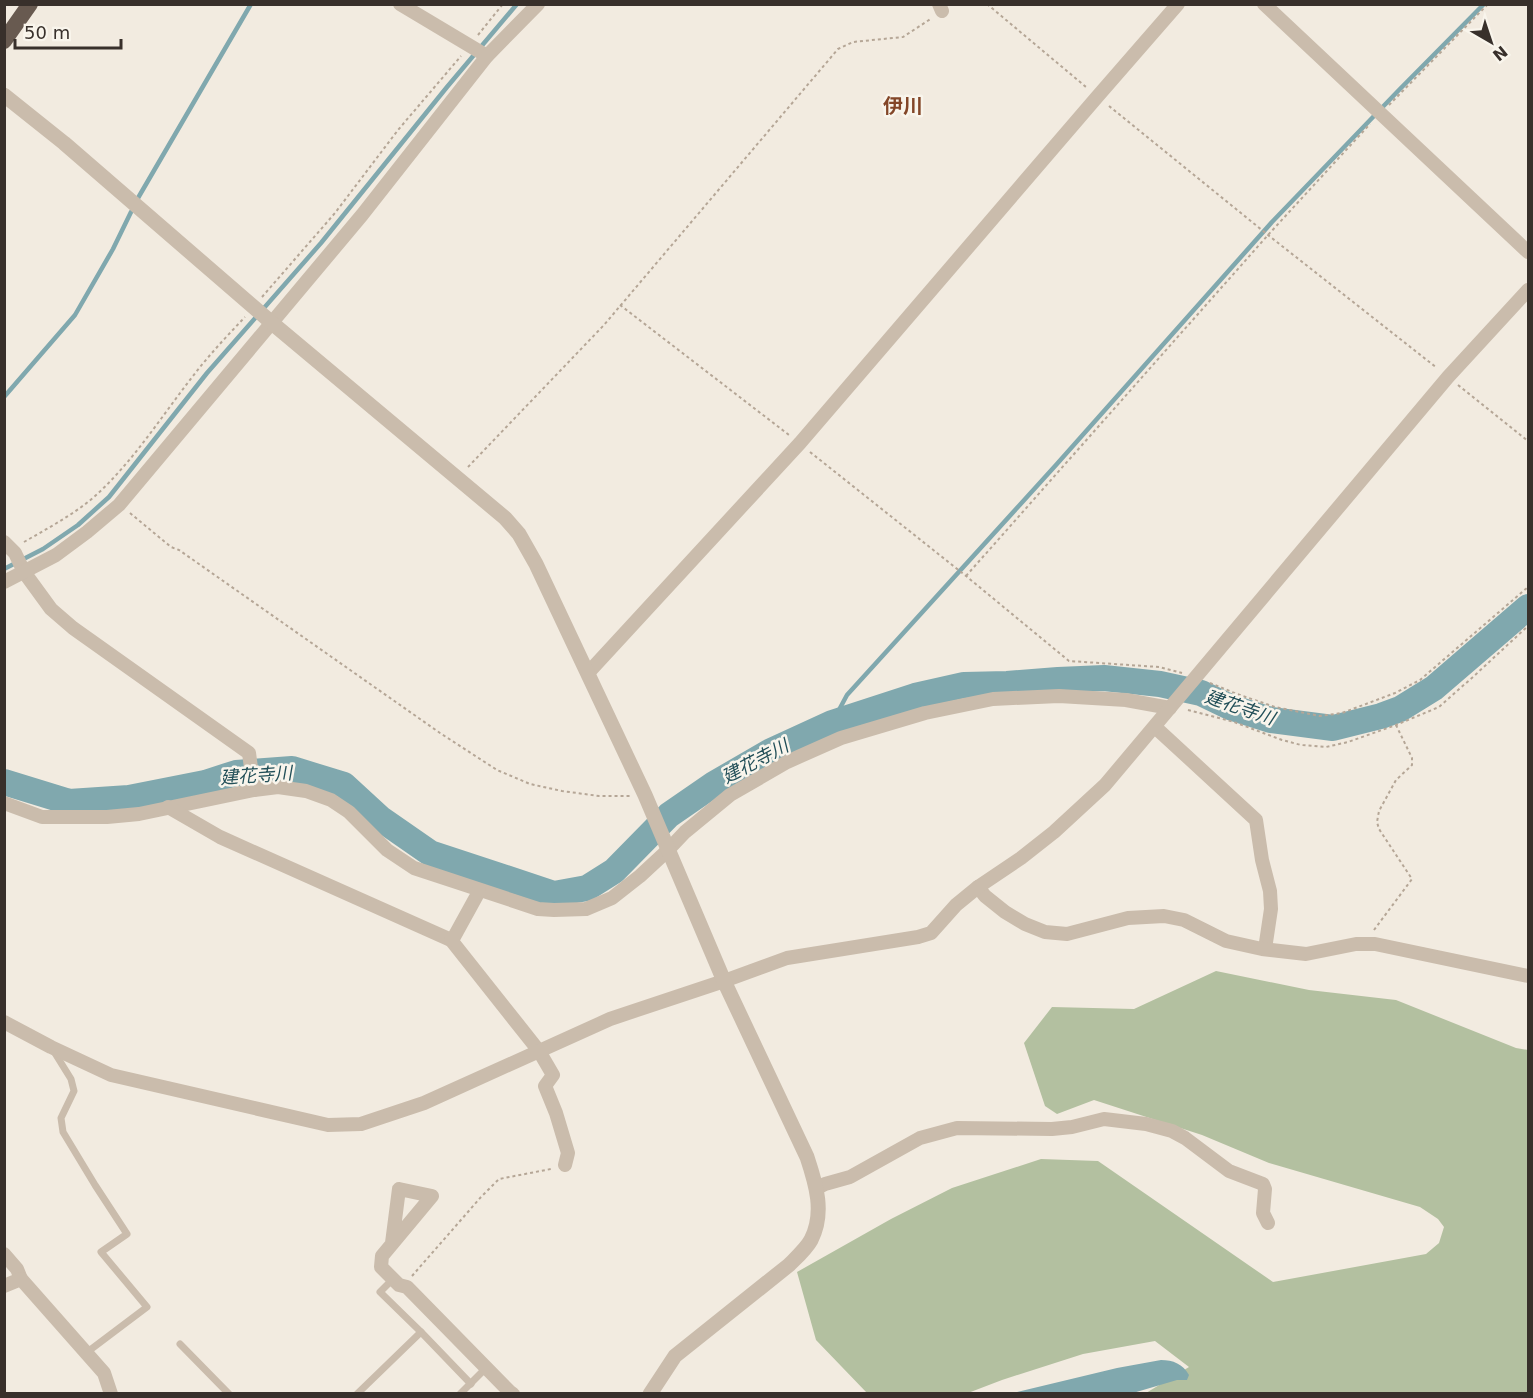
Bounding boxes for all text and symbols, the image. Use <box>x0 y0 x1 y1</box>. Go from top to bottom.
scale bar <box>15 12 122 50</box>
north arrow <box>1461 12 1521 72</box>
text: 50 m <box>24 22 70 43</box>
text: N <box>1489 42 1511 65</box>
district label: 伊川 <box>883 94 923 118</box>
water label: 建花寺川 <box>1203 685 1279 729</box>
water label: 建花寺川 <box>718 734 793 787</box>
water label: 建花寺川 <box>219 762 295 788</box>

